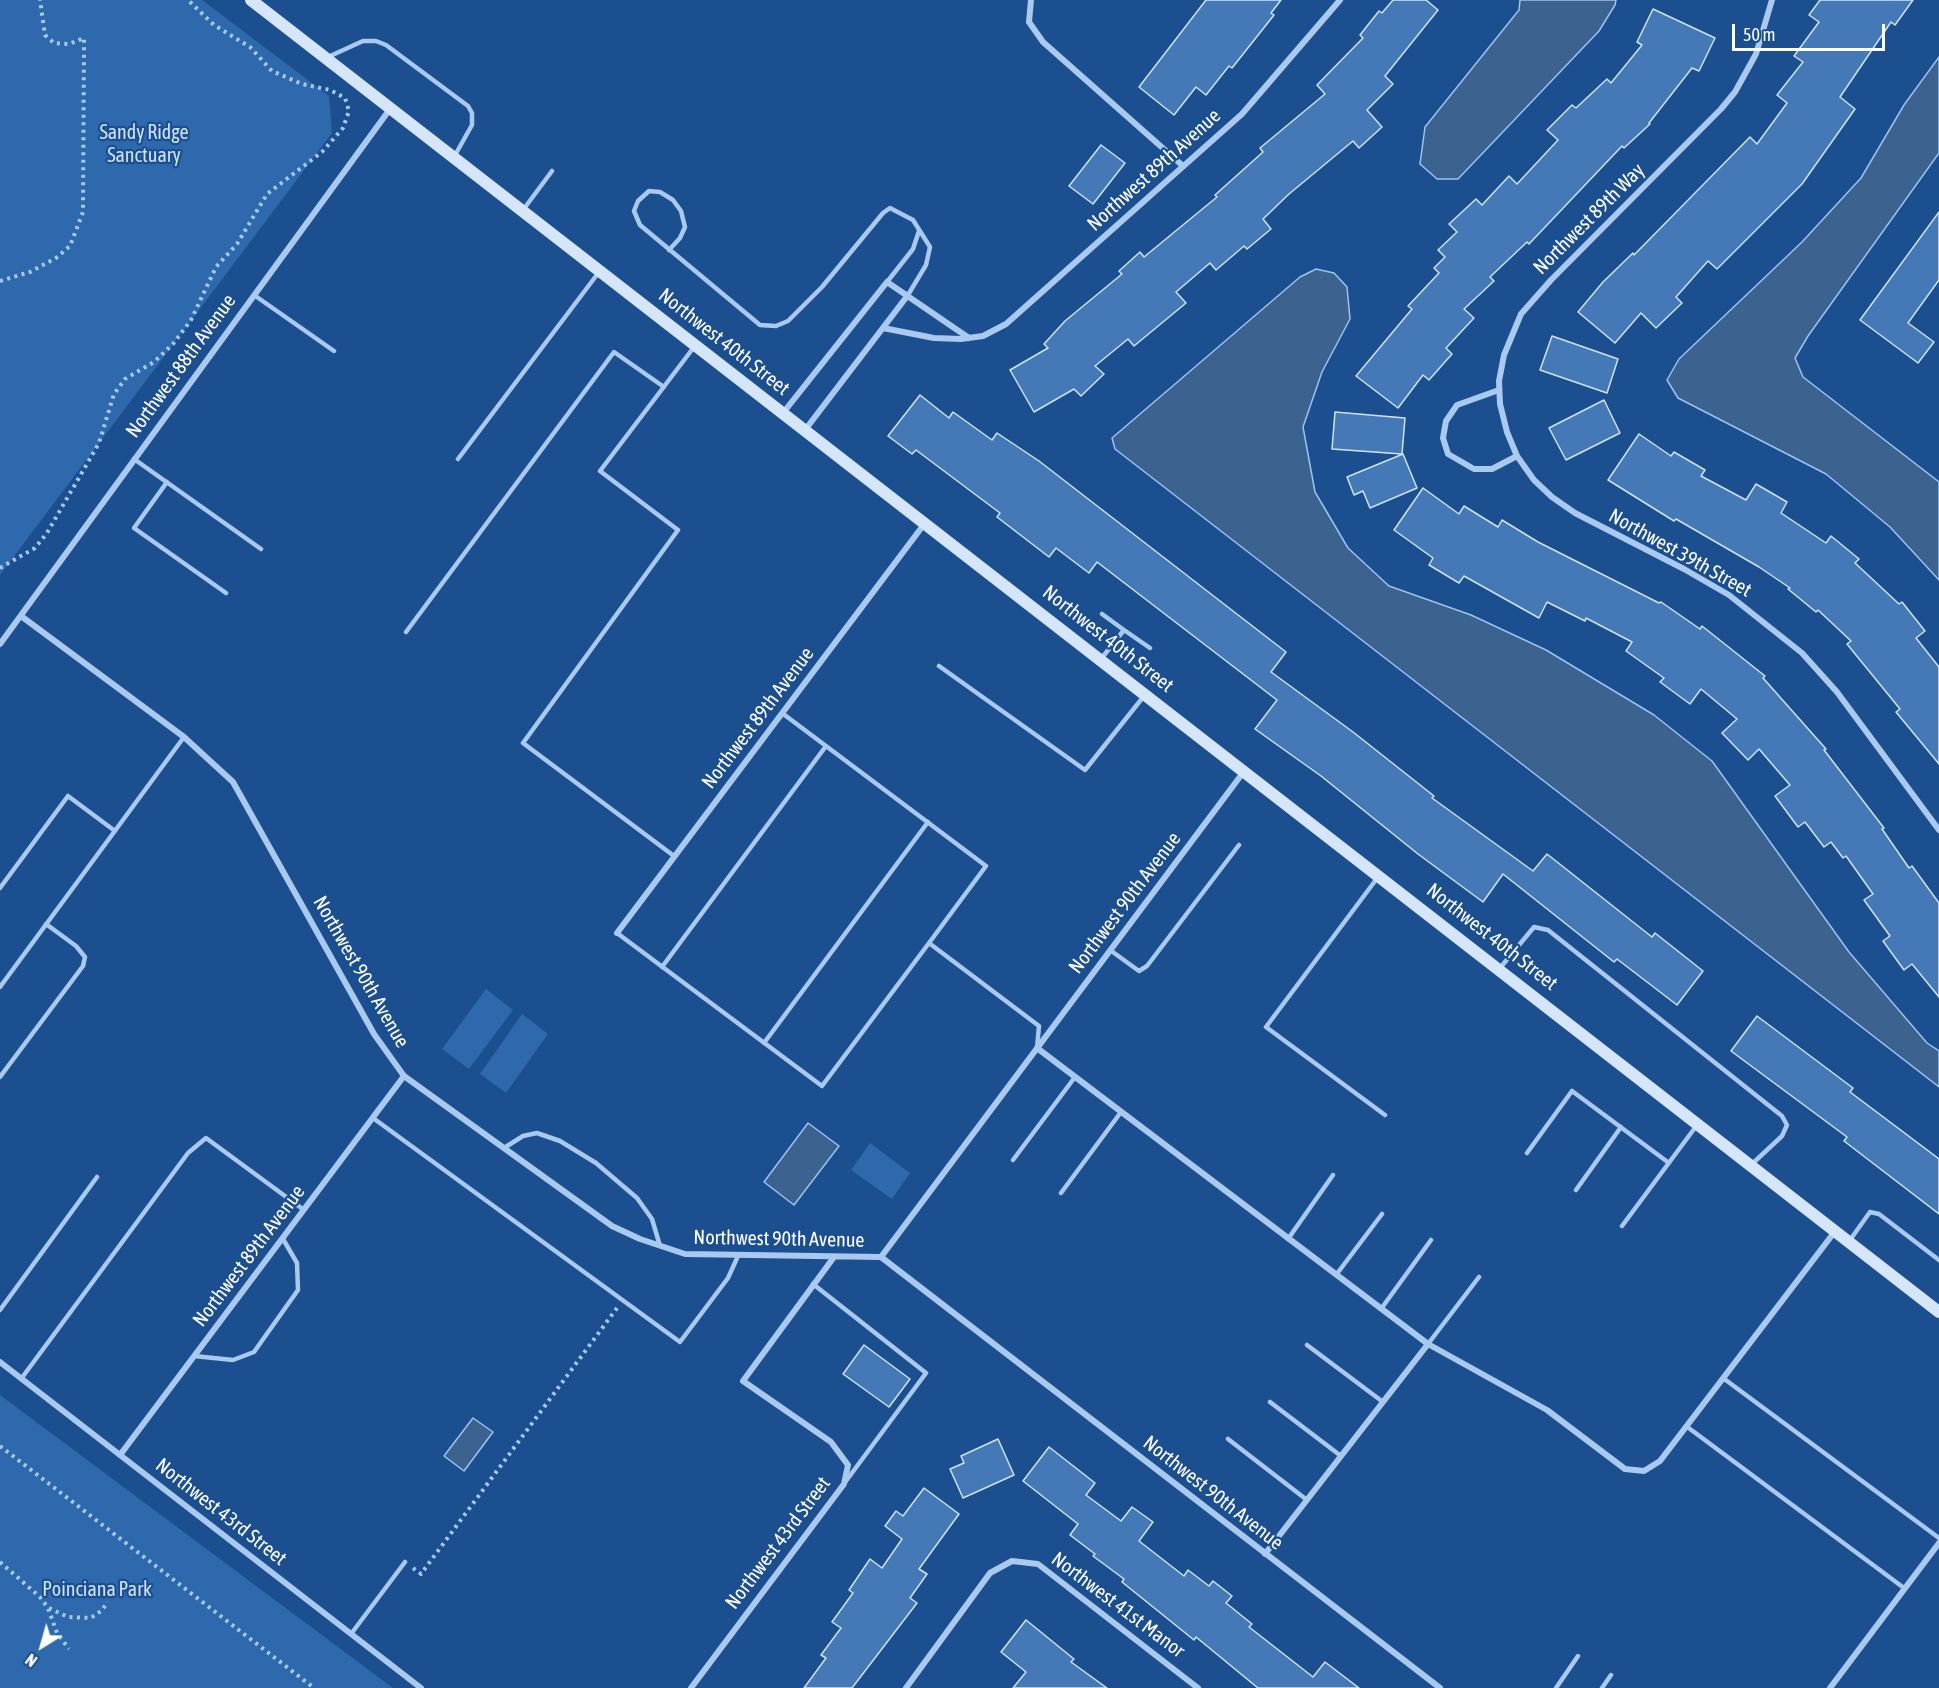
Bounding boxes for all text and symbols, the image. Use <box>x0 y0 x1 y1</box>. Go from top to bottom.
scale bar <box>1735 12 1888 50</box>
text: 50 m <box>1743 24 1775 45</box>
street label: Northwest 89th Avenue <box>1082 104 1226 236</box>
park label: Sandy Ridge Sanctuary <box>99 121 189 168</box>
street label: Northwest 89th Way <box>1528 158 1650 280</box>
street label: Northwest 40th Street <box>654 283 794 401</box>
street label: Northwest 88th Avenue <box>121 290 241 442</box>
street label: Northwest 39th Street <box>1604 504 1756 602</box>
street label: Northwest 40th Street <box>1038 580 1178 698</box>
street label: Northwest 89th Avenue <box>697 642 819 794</box>
street label: Northwest 90th Avenue <box>1064 827 1186 979</box>
street label: Northwest 40th Street <box>1422 878 1562 996</box>
street label: Northwest 90th Avenue <box>308 892 414 1052</box>
street label: Northwest 89th Avenue <box>188 1180 310 1332</box>
street label: Northwest 90th Avenue <box>693 1226 865 1252</box>
street label: Northwest 90th Avenue <box>1138 1431 1288 1555</box>
street label: Northwest 43rd Street <box>151 1453 291 1571</box>
street label: Northwest 43rd Street <box>720 1472 836 1614</box>
street label: Northwest 41st Manor <box>1047 1547 1189 1663</box>
park label: Poinciana Park <box>42 1578 152 1602</box>
north arrow <box>12 1616 72 1676</box>
text: N <box>22 1650 40 1670</box>

